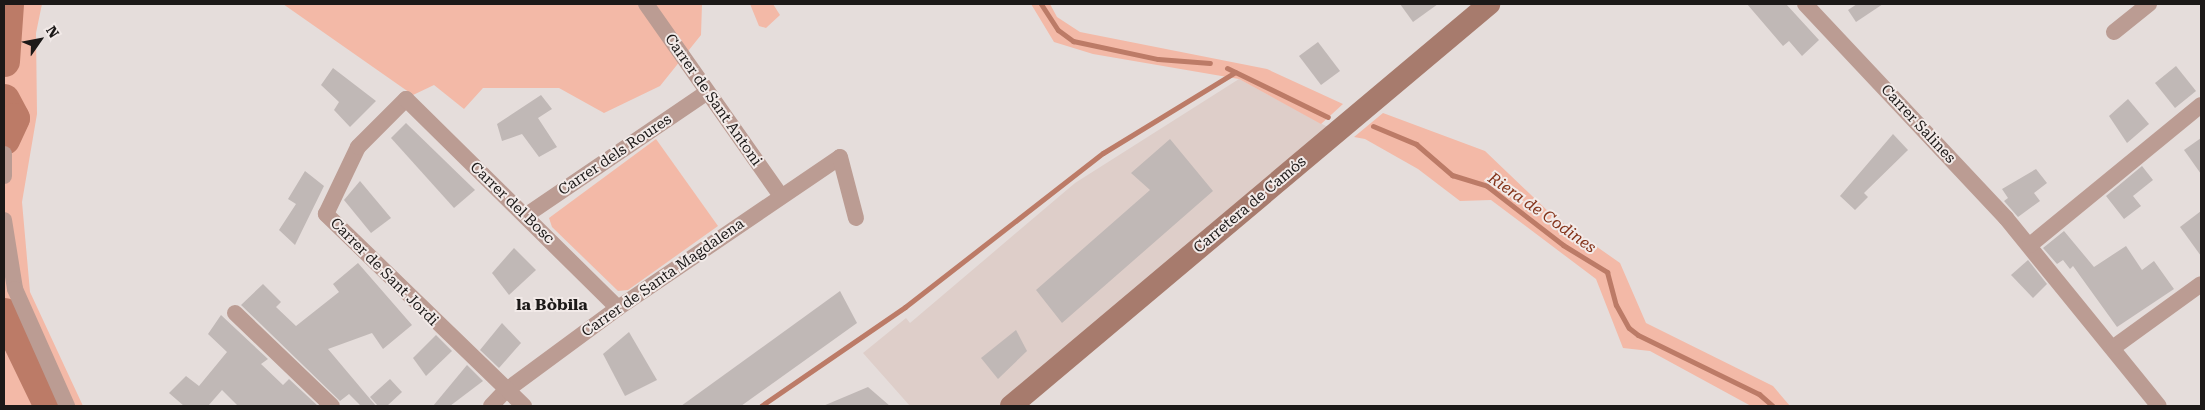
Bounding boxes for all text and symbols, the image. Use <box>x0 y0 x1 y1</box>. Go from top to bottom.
north arrow <box>15 15 65 65</box>
text: N <box>43 23 62 41</box>
street label: Carrer de Sant Antoni <box>661 31 765 169</box>
street label: Carrer Salines <box>1877 81 1959 167</box>
street label: Carrer dels Roures <box>555 110 675 200</box>
street label: Carretera de Camós <box>1190 153 1310 257</box>
street label: Carrer del Bosc <box>466 158 558 248</box>
water label: Riera de Codines <box>1484 169 1600 257</box>
street label: Carrer de Sant Jordi <box>326 214 442 330</box>
street label: Carrer de Santa Magdalena <box>578 215 748 341</box>
district label: la Bòbila <box>516 295 588 315</box>

